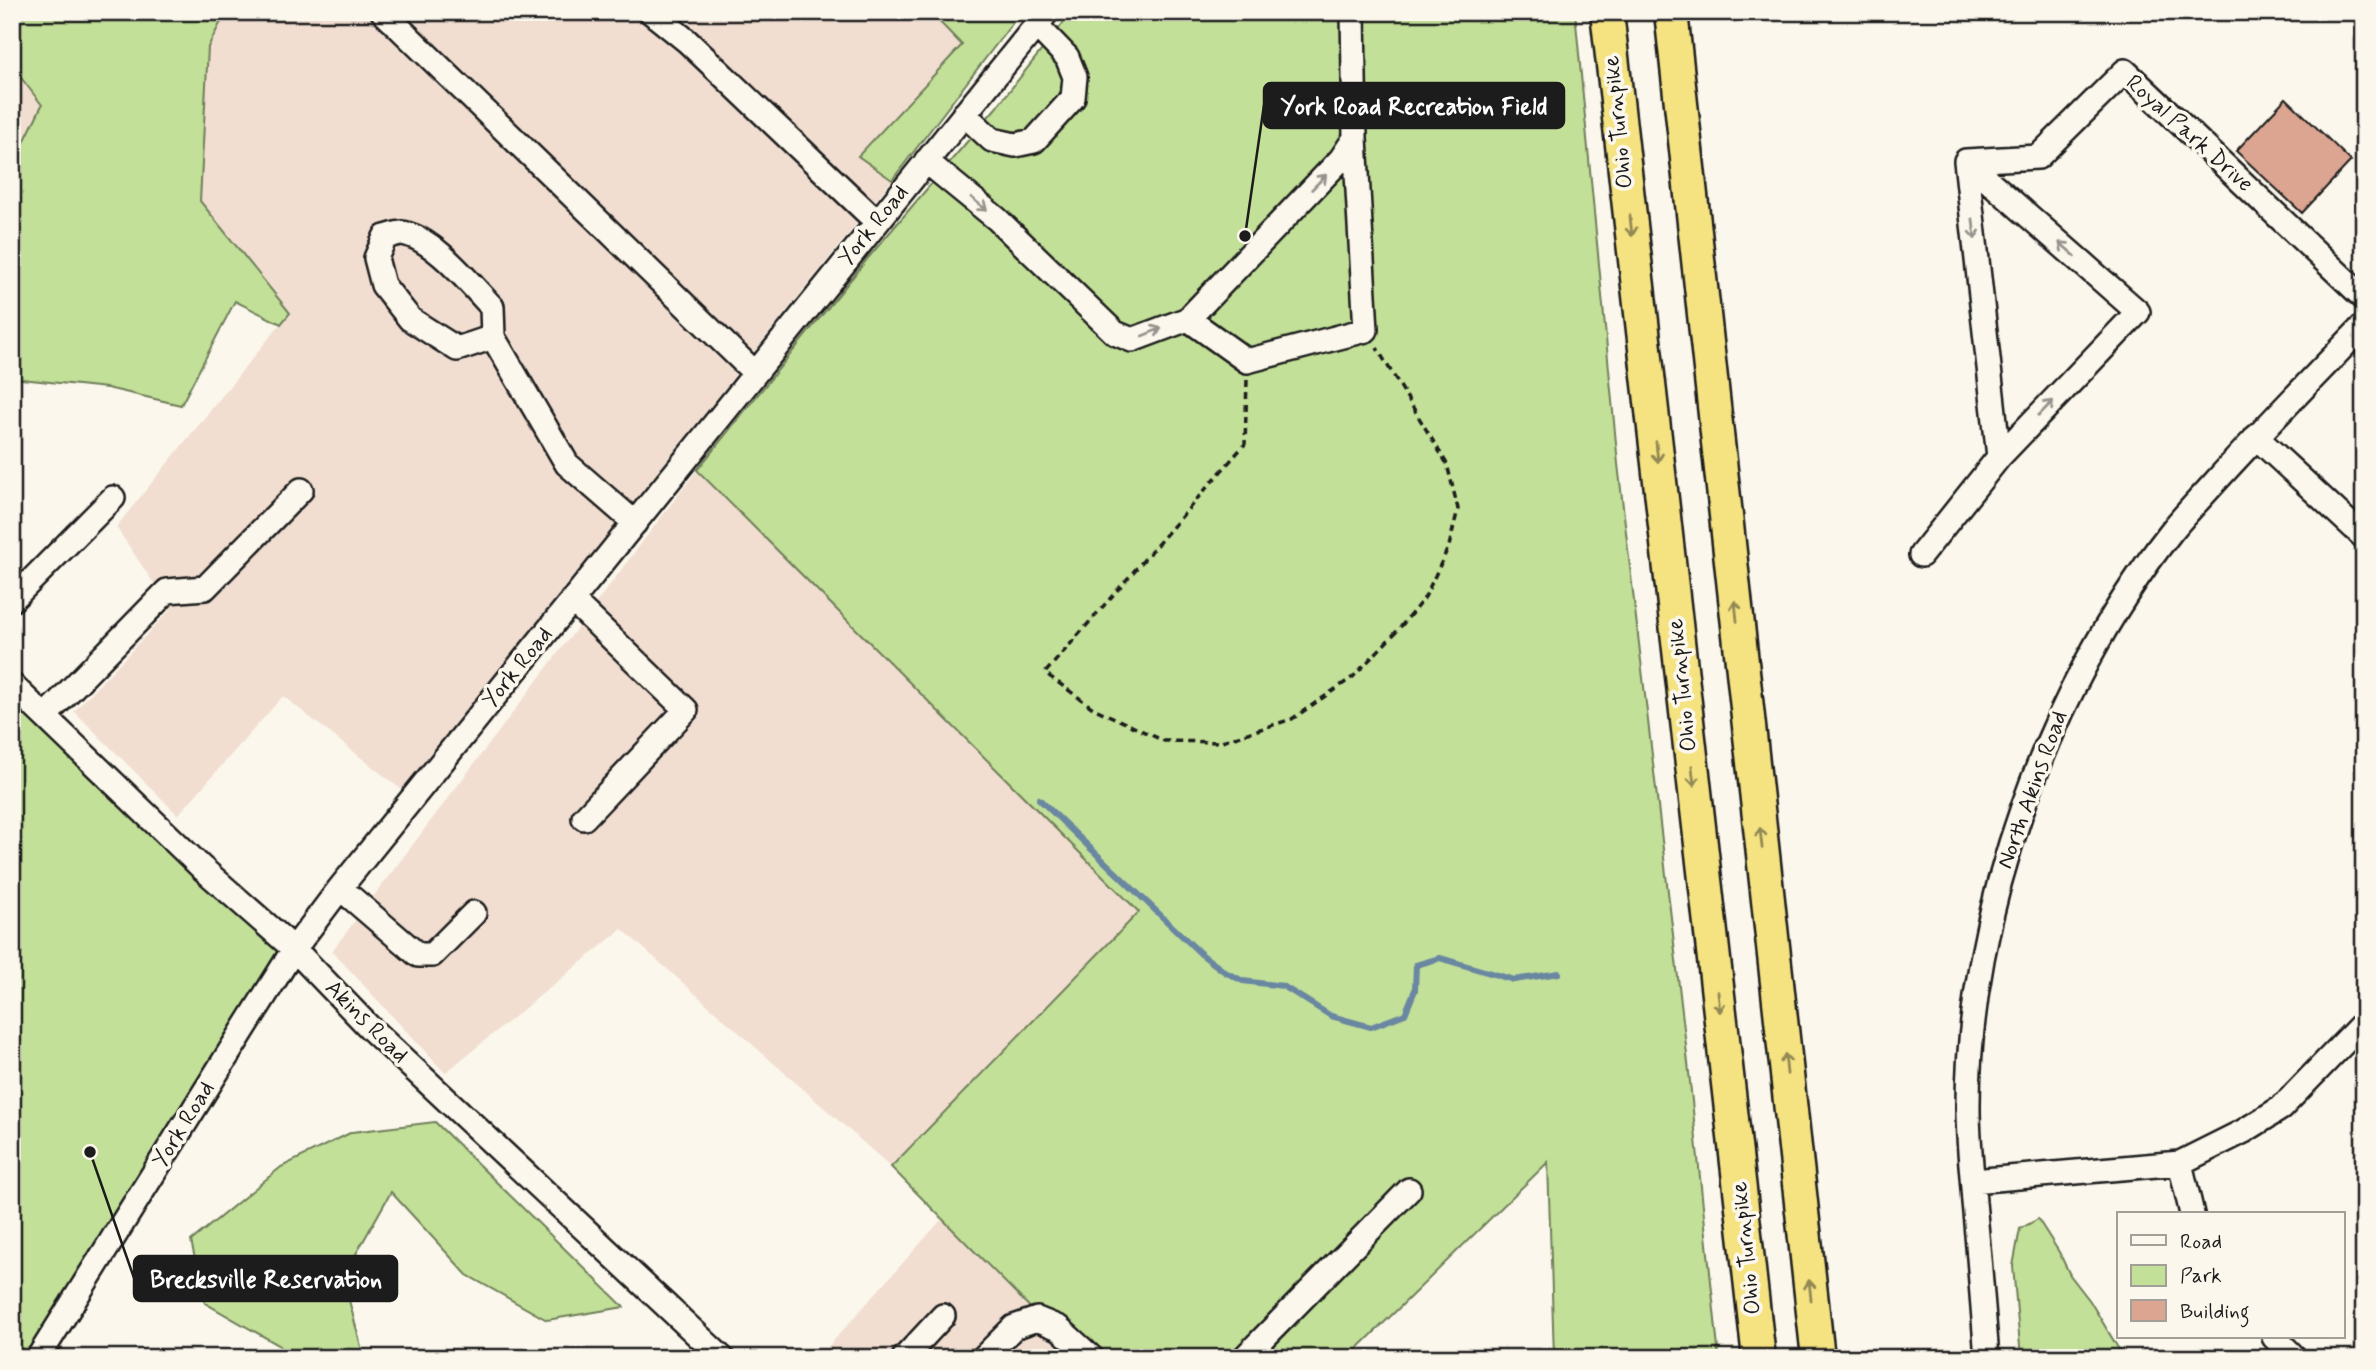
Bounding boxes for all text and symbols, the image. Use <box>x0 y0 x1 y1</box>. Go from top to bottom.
street label: Ohio Turnpike <box>1597 54 1641 190</box>
street label: Royal Park Drive <box>2119 69 2259 199</box>
callout: York Road Recreation Field <box>1264 83 1564 128</box>
text: York Road Recreation Field <box>1281 92 1547 123</box>
one-way arrow <box>1311 173 1328 190</box>
street label: York Road <box>832 179 916 273</box>
one-way arrow <box>970 196 988 212</box>
one-way arrow <box>1625 214 1638 237</box>
one-way arrow <box>1967 217 1980 239</box>
one-way arrow <box>2059 241 2076 258</box>
one-way arrow <box>1141 324 1163 337</box>
one-way arrow <box>2038 400 2055 417</box>
one-way arrow <box>1650 440 1663 463</box>
one-way arrow <box>1730 601 1743 623</box>
street label: Ohio Turnpike <box>1661 617 1705 753</box>
street label: York Road <box>476 621 560 715</box>
street label: North Akins Road <box>1991 707 2075 873</box>
one-way arrow <box>1687 764 1700 786</box>
one-way arrow <box>1754 827 1767 849</box>
street label: Akins Road <box>318 974 414 1070</box>
one-way arrow <box>1713 990 1726 1013</box>
one-way arrow <box>1779 1053 1792 1076</box>
street label: York Road <box>146 1076 222 1174</box>
street label: Ohio Turnpike <box>1725 1180 1769 1316</box>
legend <box>2117 1212 2344 1338</box>
text: Road <box>2180 1228 2222 1256</box>
callout: Brecksville Reservation <box>134 1256 397 1301</box>
text: Park <box>2180 1262 2222 1290</box>
text: Brecksville Reservation <box>150 1265 382 1296</box>
one-way arrow <box>1804 1279 1817 1302</box>
text: Building <box>2180 1298 2250 1328</box>

